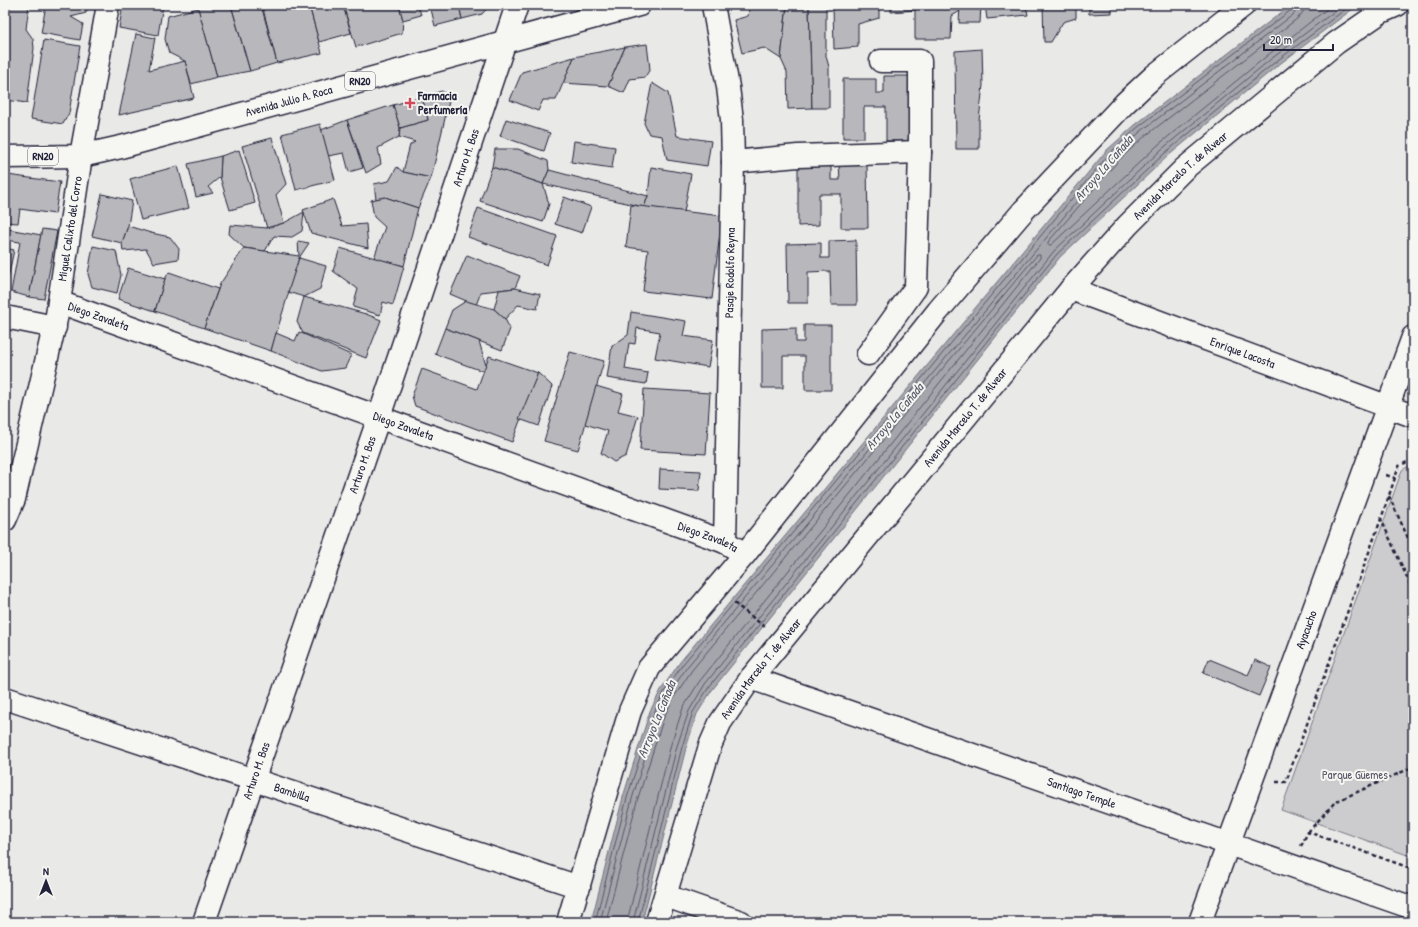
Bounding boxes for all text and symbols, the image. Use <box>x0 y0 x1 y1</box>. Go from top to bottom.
scale bar <box>1264 26 1333 52</box>
text: 20 m <box>1270 31 1292 48</box>
road number: RN20 <box>345 72 375 90</box>
street label: Avenida Julio A. Roca <box>243 80 334 121</box>
place label: Farmacia Perfumería <box>417 87 468 118</box>
marker: Farmacia Perfumería <box>405 98 415 108</box>
street label: Arturo M. Bas <box>448 126 483 188</box>
street label: Avenida Marcelo T. de Alvear <box>1129 127 1232 223</box>
water label: Arroyo La Cañada <box>1069 130 1138 205</box>
road number: RN20 <box>28 147 58 165</box>
street label: Miguel Calixto del Corro <box>53 175 86 282</box>
street label: Pasaje Rodolfo Reyna <box>720 227 739 318</box>
street label: Diego Zavaleta <box>66 297 132 335</box>
street label: Enrique Lacosta <box>1208 332 1278 372</box>
street label: Avenida Marcelo T. de Alvear <box>919 364 1011 470</box>
water label: Arroyo La Cañada <box>861 378 928 453</box>
street label: Diego Zavaleta <box>371 407 436 444</box>
street label: Arturo M. Bas <box>344 433 380 495</box>
street label: Diego Zavaleta <box>676 517 742 556</box>
street label: Ayacucho <box>1291 608 1321 651</box>
street label: Avenida Marcelo T. de Alvear <box>716 614 805 722</box>
water label: Arroyo La Cañada <box>632 676 680 760</box>
street label: Arturo M. Bas <box>238 739 274 802</box>
park label: Parque Güemes <box>1322 766 1388 783</box>
street label: Santiago Temple <box>1045 773 1119 812</box>
street label: Bambilla <box>272 778 312 806</box>
north arrow <box>26 861 66 901</box>
text: N <box>43 864 49 878</box>

